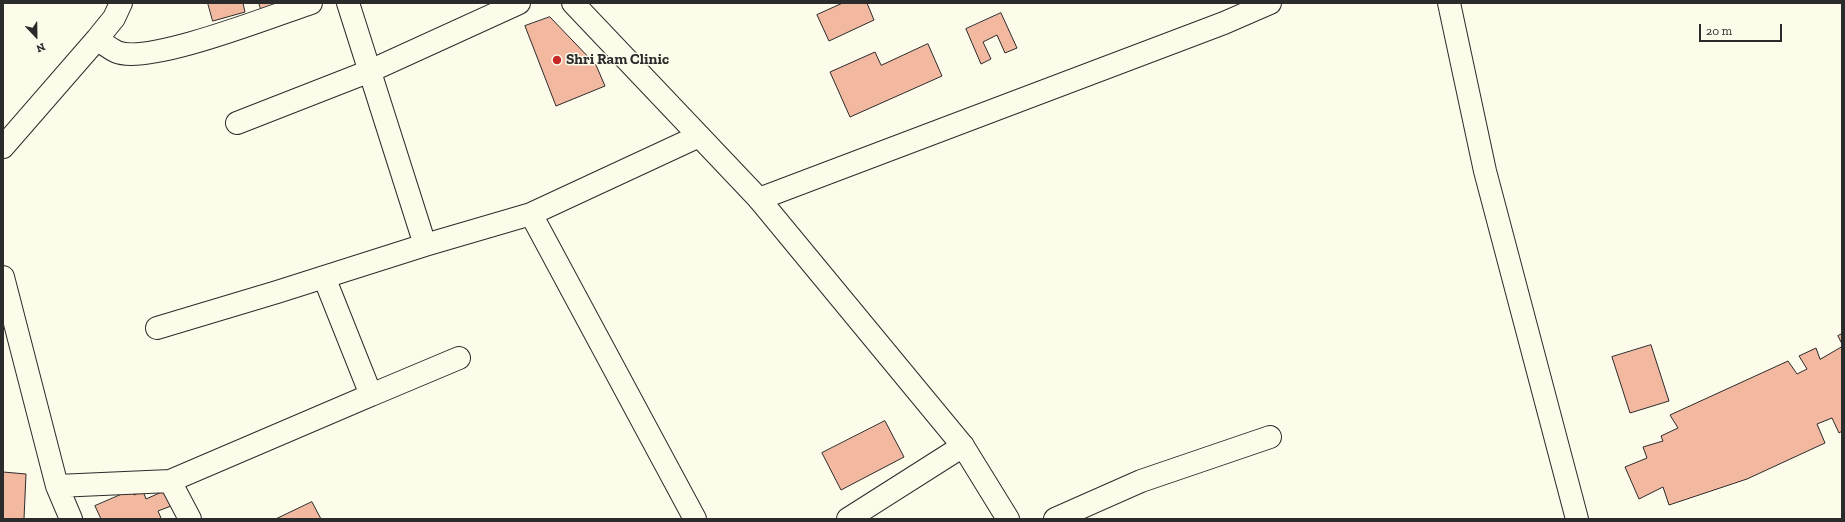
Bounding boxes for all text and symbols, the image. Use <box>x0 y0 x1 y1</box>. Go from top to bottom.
north arrow <box>16 16 56 56</box>
scale bar <box>1701 16 1784 42</box>
text: 20 m <box>1706 24 1732 38</box>
text: N <box>34 40 47 55</box>
place label: Shri Ram Clinic <box>566 51 669 69</box>
marker: Shri Ram Clinic <box>551 54 563 66</box>

